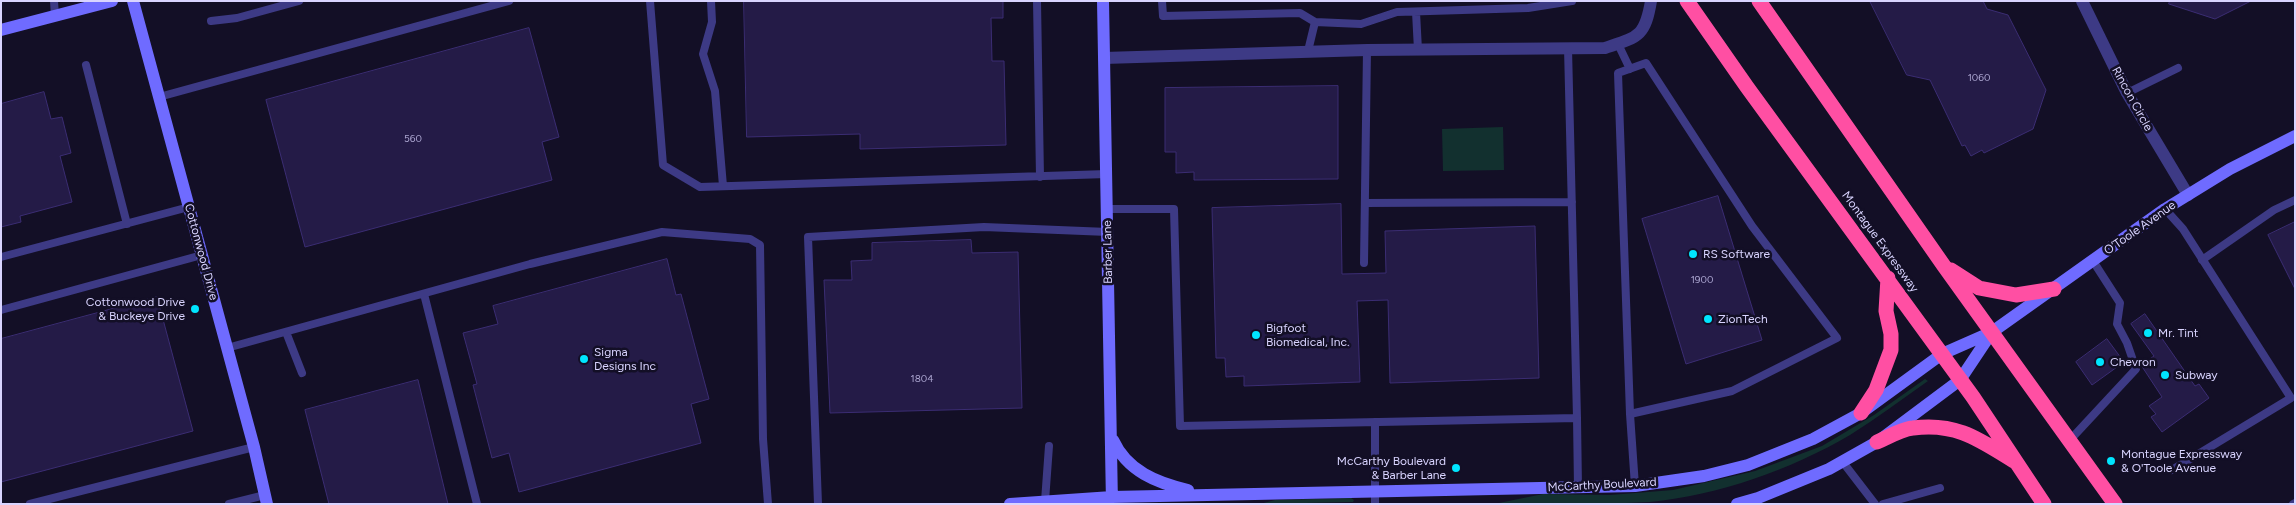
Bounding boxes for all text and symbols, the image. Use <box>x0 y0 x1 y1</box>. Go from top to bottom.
street label: Rincon Circle <box>2108 64 2156 134</box>
house number: 1060 <box>1968 72 1990 84</box>
house number: 560 <box>404 133 422 145</box>
street label: Montague Expressway <box>1839 189 1921 295</box>
street label: O’Toole Avenue <box>2101 198 2179 258</box>
street label: Cottonwood Drive <box>181 202 221 302</box>
street label: Barber Lane <box>1100 220 1116 284</box>
place label: RS Software <box>1703 247 1770 261</box>
marker: RS Software <box>1687 248 1699 260</box>
house number: 1900 <box>1691 274 1713 286</box>
place label: Cottonwood Drive & Buckeye Drive <box>86 295 185 323</box>
marker: Cottonwood Drive & Buckeye Drive <box>189 303 201 315</box>
place label: ZionTech <box>1718 312 1768 326</box>
marker: ZionTech <box>1702 313 1714 325</box>
place label: Bigfoot Biomedical, Inc. <box>1266 321 1350 349</box>
place label: Mr. Tint <box>2158 326 2198 340</box>
marker: Mr. Tint <box>2142 327 2154 339</box>
marker: Bigfoot Biomedical, Inc. <box>1250 329 1262 341</box>
place label: Sigma Designs Inc <box>594 345 656 373</box>
marker: Sigma Designs Inc <box>578 353 590 365</box>
place label: Chevron <box>2110 355 2156 369</box>
marker: Chevron <box>2094 356 2106 368</box>
place label: Subway <box>2175 368 2218 382</box>
marker: Subway <box>2159 369 2171 381</box>
house number: 1804 <box>911 373 933 385</box>
place label: Montague Expressway & O'Toole Avenue <box>2121 447 2242 475</box>
place label: McCarthy Boulevard & Barber Lane <box>1337 454 1446 482</box>
marker: Montague Expressway & O'Toole Avenue <box>2105 455 2117 467</box>
marker: McCarthy Boulevard & Barber Lane <box>1450 462 1462 474</box>
street label: McCarthy Boulevard <box>1547 475 1657 495</box>

